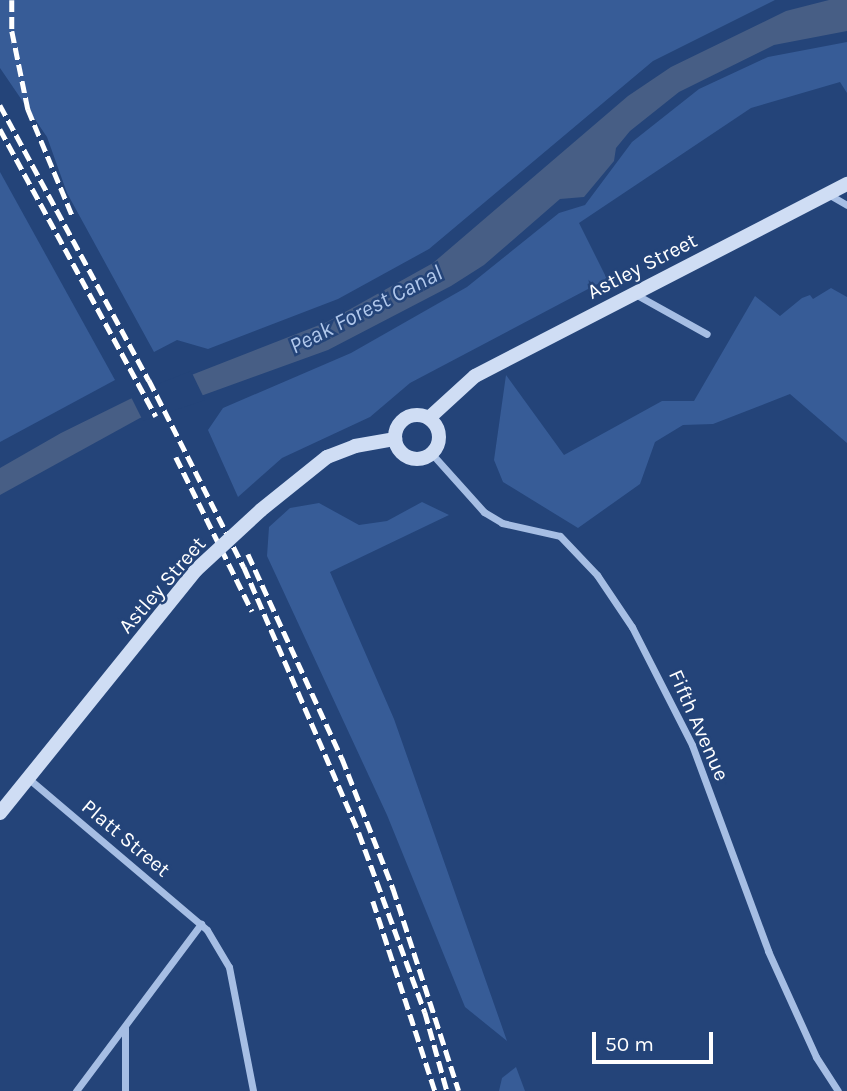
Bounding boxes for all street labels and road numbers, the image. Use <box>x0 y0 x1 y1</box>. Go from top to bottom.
street label: Astley Street <box>583 228 701 304</box>
street label: Astley Street <box>113 531 211 639</box>
street label: Fifth Avenue <box>663 665 735 785</box>
street label: Platt Street <box>77 794 175 882</box>

